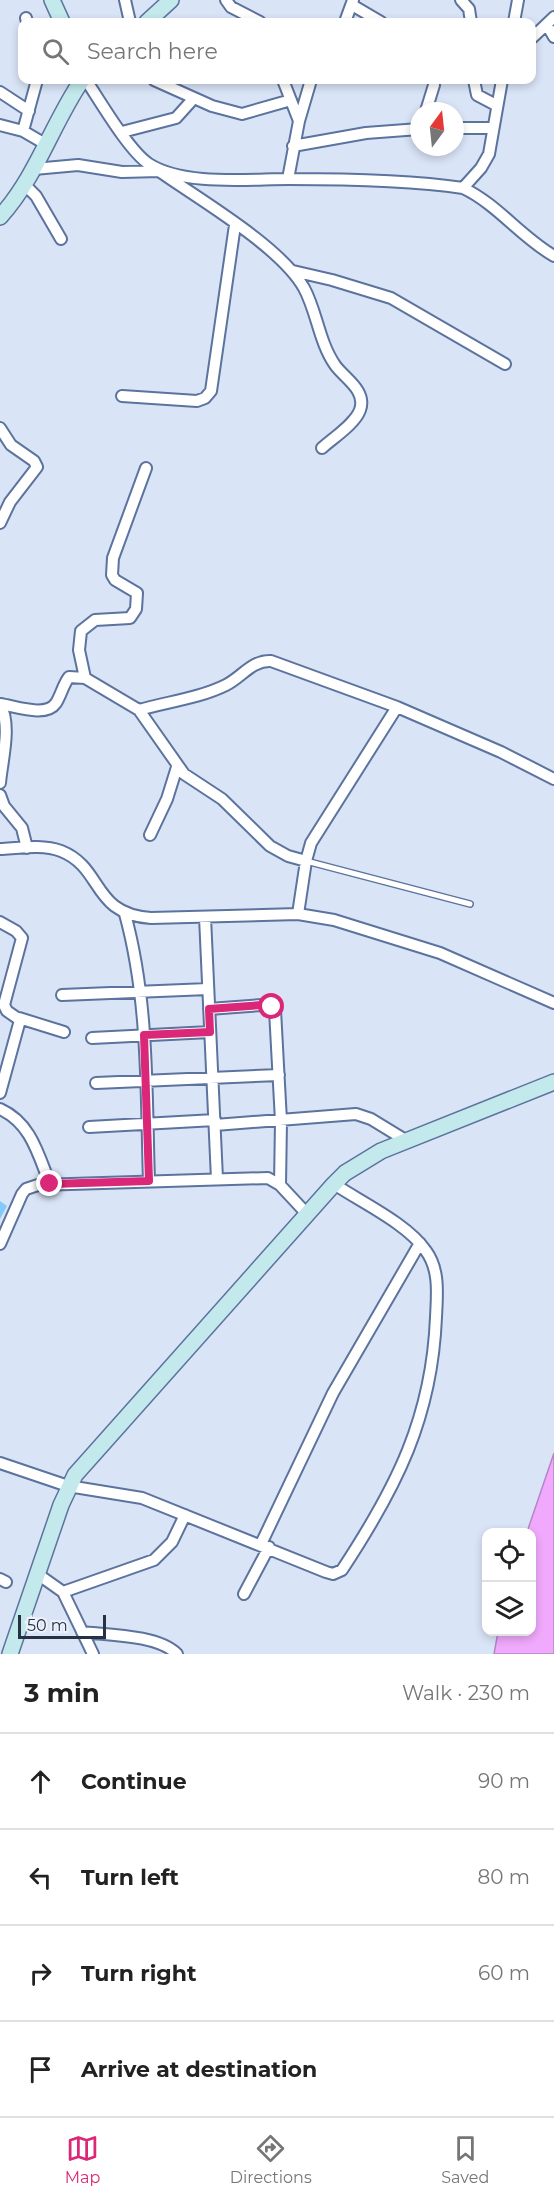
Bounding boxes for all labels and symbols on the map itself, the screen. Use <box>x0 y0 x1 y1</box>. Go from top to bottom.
north arrow <box>410 102 464 156</box>
route start <box>258 993 284 1019</box>
route end <box>36 1170 62 1196</box>
scale bar <box>18 1612 106 1640</box>

